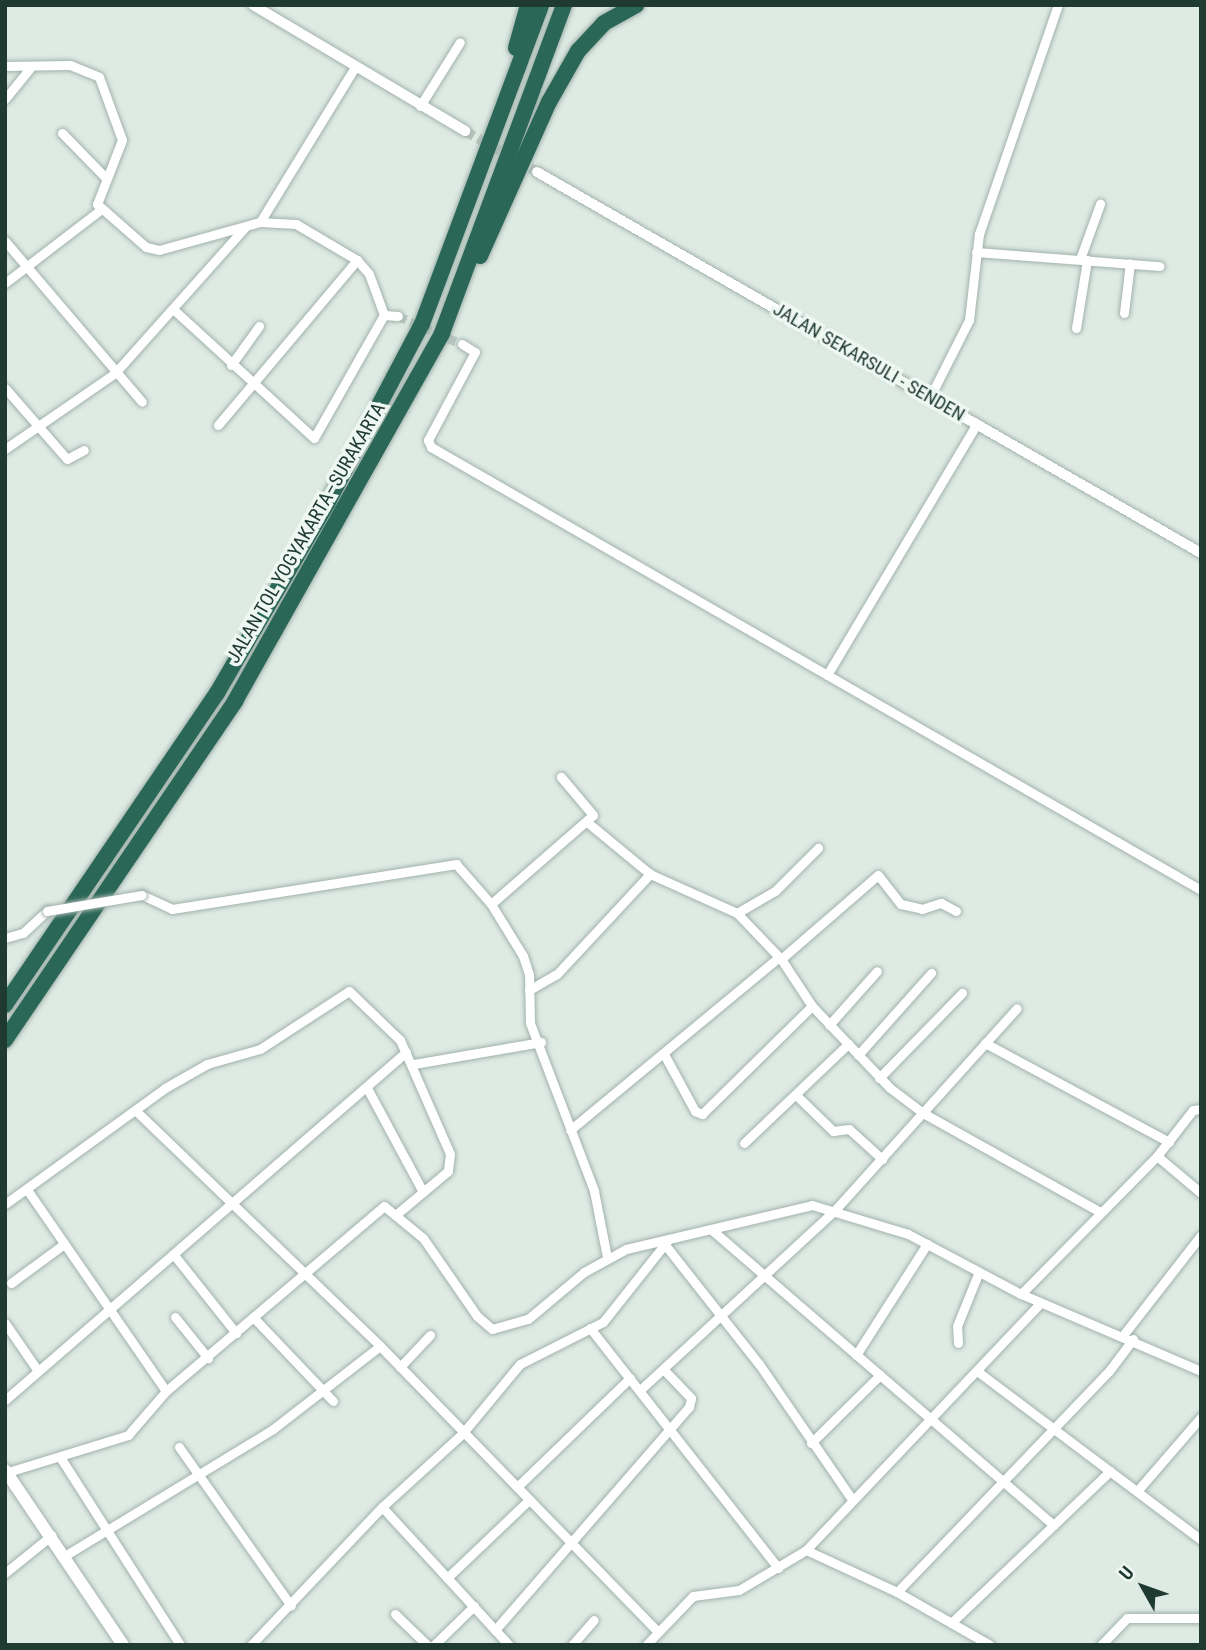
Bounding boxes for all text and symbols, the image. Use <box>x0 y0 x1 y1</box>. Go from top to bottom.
street label: JALAN SEKARSULI - SENDEN <box>769 298 969 426</box>
street label: JALAN TOL YOGYAKARTA–SURAKARTA <box>222 399 390 667</box>
north arrow <box>1108 1552 1178 1622</box>
text: U <box>1114 1562 1139 1585</box>

